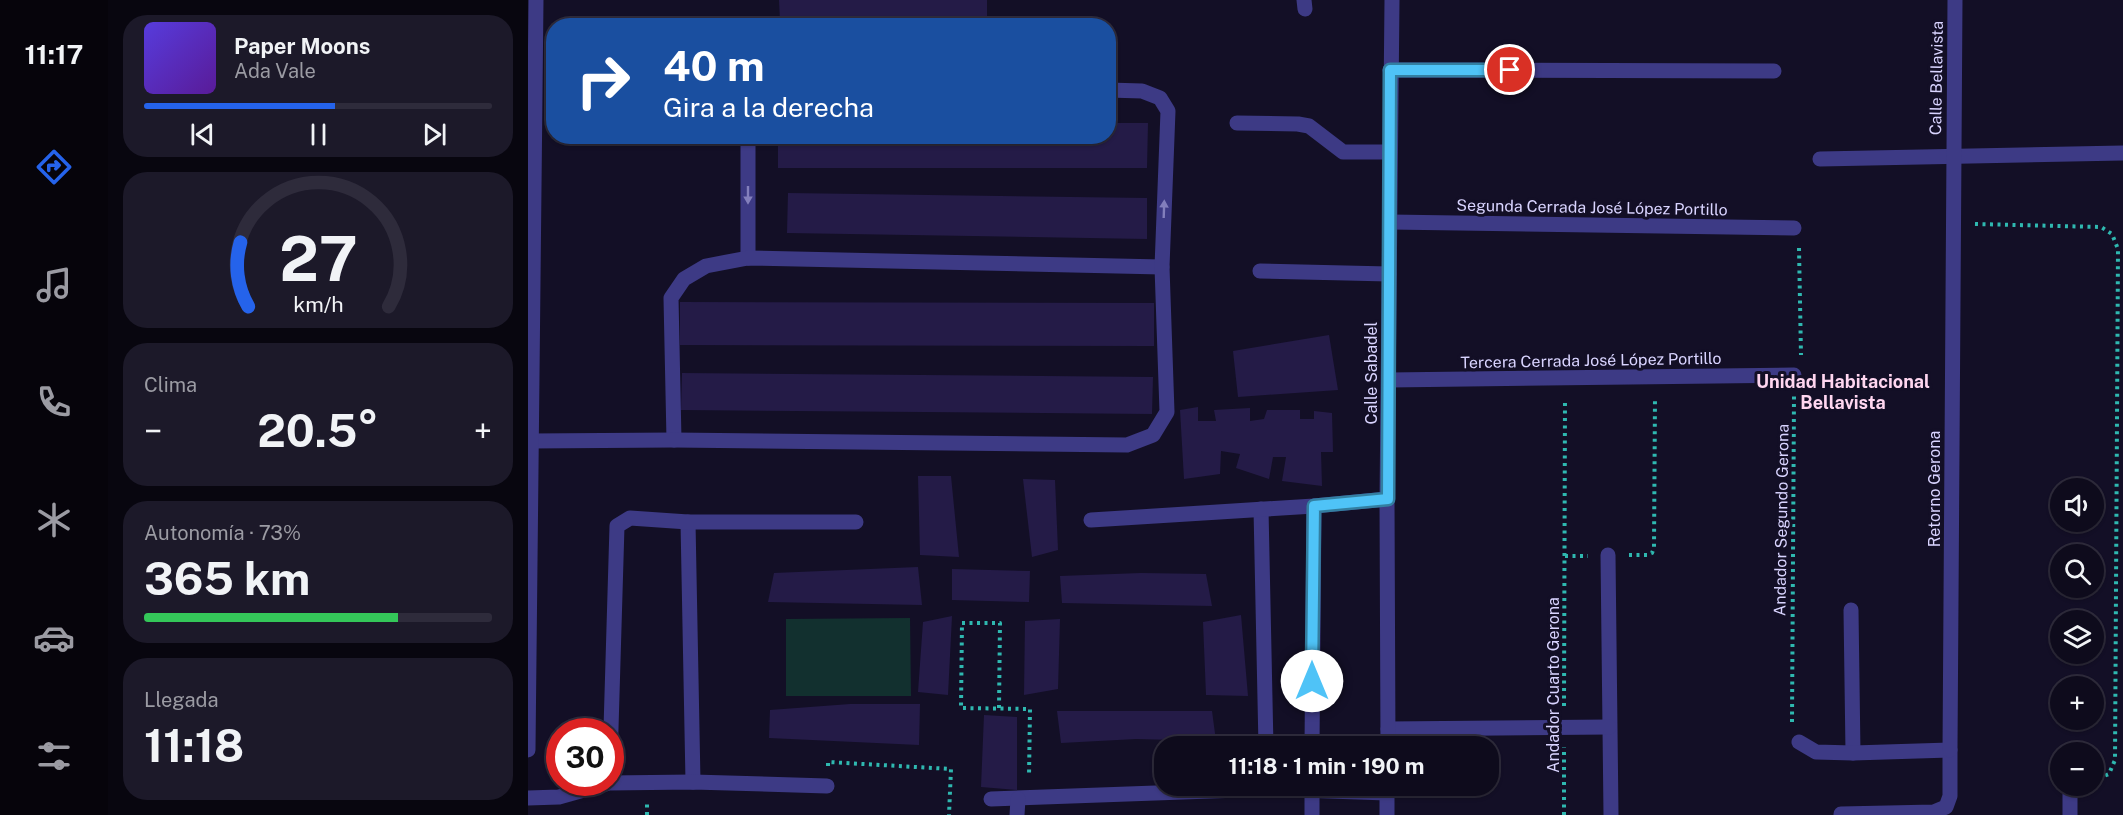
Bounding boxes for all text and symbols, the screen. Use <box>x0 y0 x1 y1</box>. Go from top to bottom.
street label: Calle Bellavista <box>1926 21 1947 135</box>
text: Paper Moons <box>234 33 370 59</box>
text: 11:17 <box>25 38 83 70</box>
text: 40 m <box>663 41 765 90</box>
icon: right <box>564 42 642 120</box>
pin <box>1484 44 1535 95</box>
icon: arrive <box>1493 53 1526 86</box>
text: Ada Vale <box>234 59 316 83</box>
text: Gira a la derecha <box>663 91 874 123</box>
icon: previous <box>186 118 219 151</box>
icon: pause <box>302 118 335 151</box>
icon: next <box>418 118 451 151</box>
icon: directions <box>33 146 75 188</box>
one-way arrow <box>743 185 753 204</box>
street label: Segunda Cerrada José López Portillo <box>1456 196 1728 219</box>
one-way arrow <box>1160 199 1169 218</box>
text: 27 <box>279 222 357 295</box>
icon: music <box>33 264 75 306</box>
text: km/h <box>293 293 343 318</box>
street label: Calle Sabadel <box>1362 321 1381 424</box>
street label: Tercera Cerrada José López Portillo <box>1460 349 1722 372</box>
district label: Unidad Habitacional Bellavista <box>1756 371 1930 413</box>
text: Clima <box>144 373 197 397</box>
icon: phone <box>33 381 75 423</box>
text: 20.5° <box>257 404 379 457</box>
text: − <box>144 412 162 450</box>
text: + <box>474 412 492 450</box>
street label: Andador Segundo Gerona <box>1770 424 1793 616</box>
street label: Retorno Gerona <box>1925 431 1944 547</box>
map controls <box>2050 478 2104 796</box>
button: sound <box>2050 478 2104 532</box>
icon: climate <box>33 499 75 541</box>
text: Autonomía · 73% <box>144 521 301 545</box>
button: search <box>2050 544 2104 598</box>
text: 365 km <box>144 552 310 605</box>
street label: Andador Cuarto Gerona <box>1544 597 1563 773</box>
button: layers <box>2050 610 2104 664</box>
icon: car <box>33 617 75 659</box>
position arrow <box>1280 649 1344 713</box>
button: + <box>2050 676 2104 730</box>
text: Llegada <box>144 688 219 712</box>
speed limit sign: 30 <box>546 718 624 796</box>
text: 11:18 <box>144 719 244 772</box>
icon: filters <box>33 735 75 777</box>
button: − <box>2050 742 2104 796</box>
text: 11:18 · 1 min · 190 m <box>1229 753 1424 779</box>

